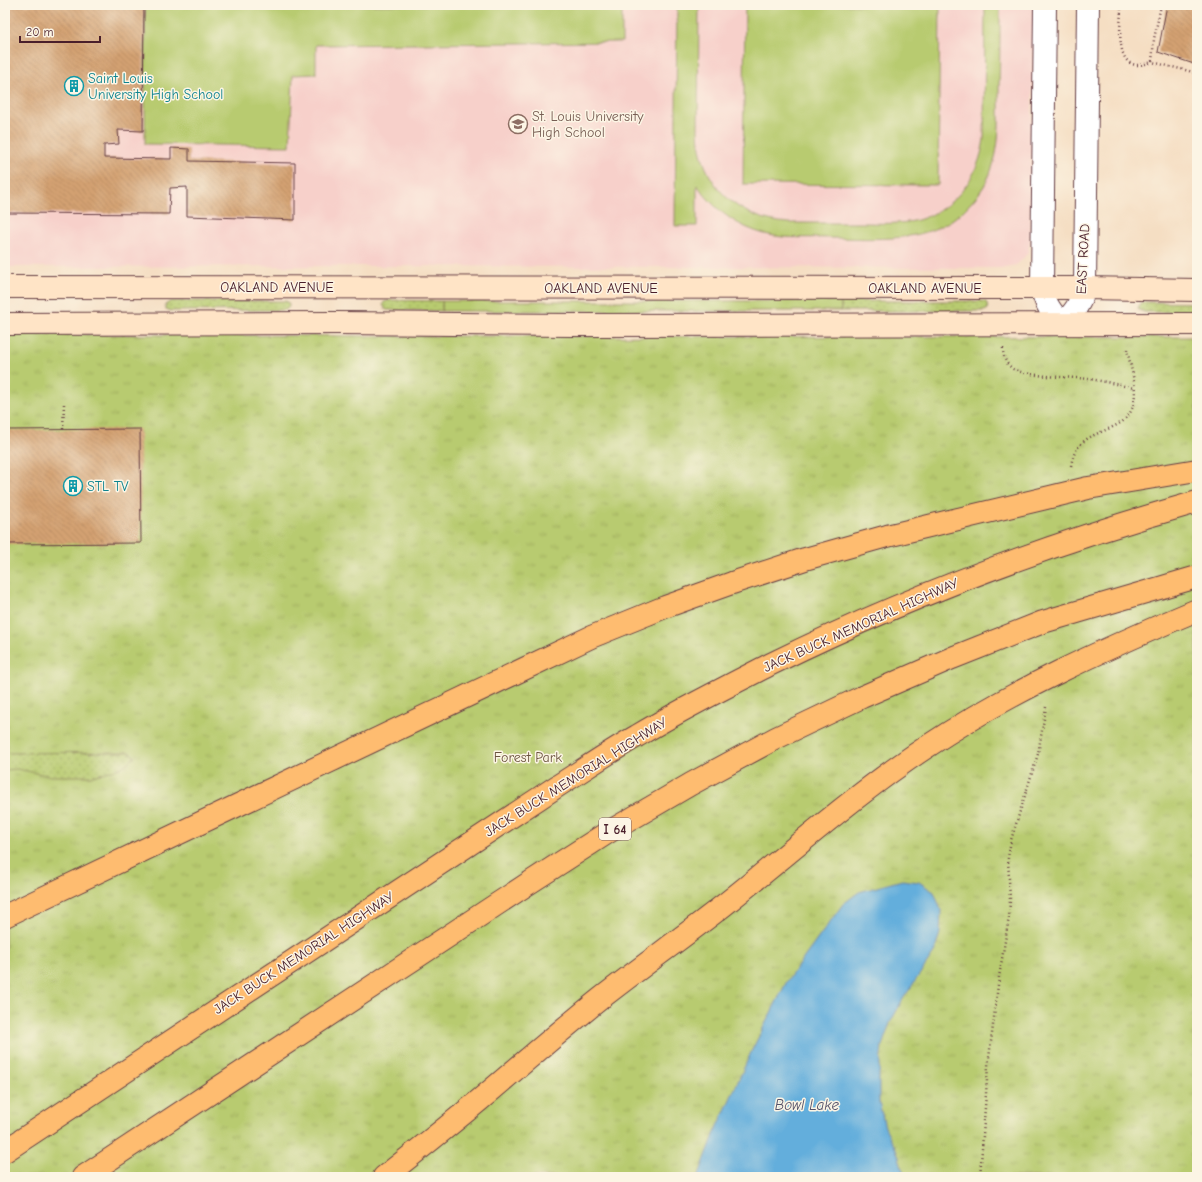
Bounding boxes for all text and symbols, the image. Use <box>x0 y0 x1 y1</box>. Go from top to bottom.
scale bar <box>20 18 100 44</box>
text: 20 m <box>26 25 54 39</box>
place label: Saint Louis University High School <box>88 70 223 103</box>
building icon: Saint Louis University High School <box>63 75 85 97</box>
place label: St. Louis University High School <box>532 108 644 141</box>
school or university icon: St. Louis University High School <box>507 113 529 135</box>
street label: EAST ROAD <box>1073 223 1093 295</box>
street label: OAKLAND AVENUE <box>220 279 334 296</box>
street label: OAKLAND AVENUE <box>544 280 658 297</box>
street label: OAKLAND AVENUE <box>868 280 982 297</box>
building icon: STL TV <box>62 475 84 497</box>
place label: STL TV <box>87 478 129 495</box>
street label: JACK BUCK MEMORIAL HIGHWAY <box>761 574 962 676</box>
street label: JACK BUCK MEMORIAL HIGHWAY <box>482 713 671 840</box>
park label: Forest Park <box>494 749 562 766</box>
road number: I 64 <box>599 818 631 840</box>
street label: JACK BUCK MEMORIAL HIGHWAY <box>210 888 398 1018</box>
water label: Bowl Lake <box>775 1096 840 1114</box>

